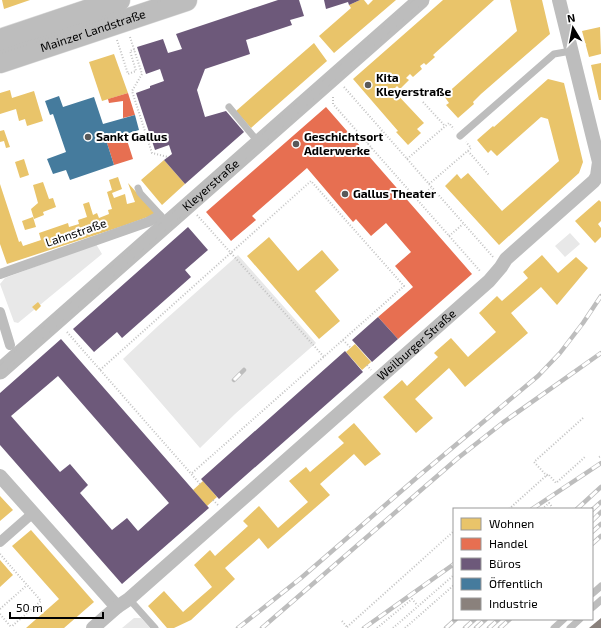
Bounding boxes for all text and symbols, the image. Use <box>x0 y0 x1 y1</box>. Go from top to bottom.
street label: Mainzer Landstraße <box>38 6 147 54</box>
north arrow <box>553 8 593 48</box>
text: N <box>566 11 576 25</box>
place label: Kita Kleyerstraße <box>376 70 452 99</box>
marker: Kita Kleyerstraße <box>363 80 373 90</box>
place label: Sankt Gallus <box>96 129 167 143</box>
place label: Geschichtsort Adlerwerke <box>304 129 383 157</box>
marker: Sankt Gallus <box>83 132 93 142</box>
marker: Geschichtsort Adlerwerke <box>291 139 301 149</box>
street label: Kleyerstraße <box>179 156 242 213</box>
place label: Gallus Theater <box>353 186 436 200</box>
marker: Gallus Theater <box>340 189 350 199</box>
street label: Lahnstraße <box>43 215 108 249</box>
street label: Weilburger Straße <box>374 306 458 383</box>
legend <box>453 508 593 620</box>
text: Wohnen <box>489 516 534 530</box>
text: Handel <box>489 536 528 550</box>
text: Büros <box>489 556 521 570</box>
text: Öffentlich <box>489 576 543 590</box>
scale bar <box>10 594 103 620</box>
text: Industrie <box>489 596 538 610</box>
text: 50 m <box>16 600 43 614</box>

